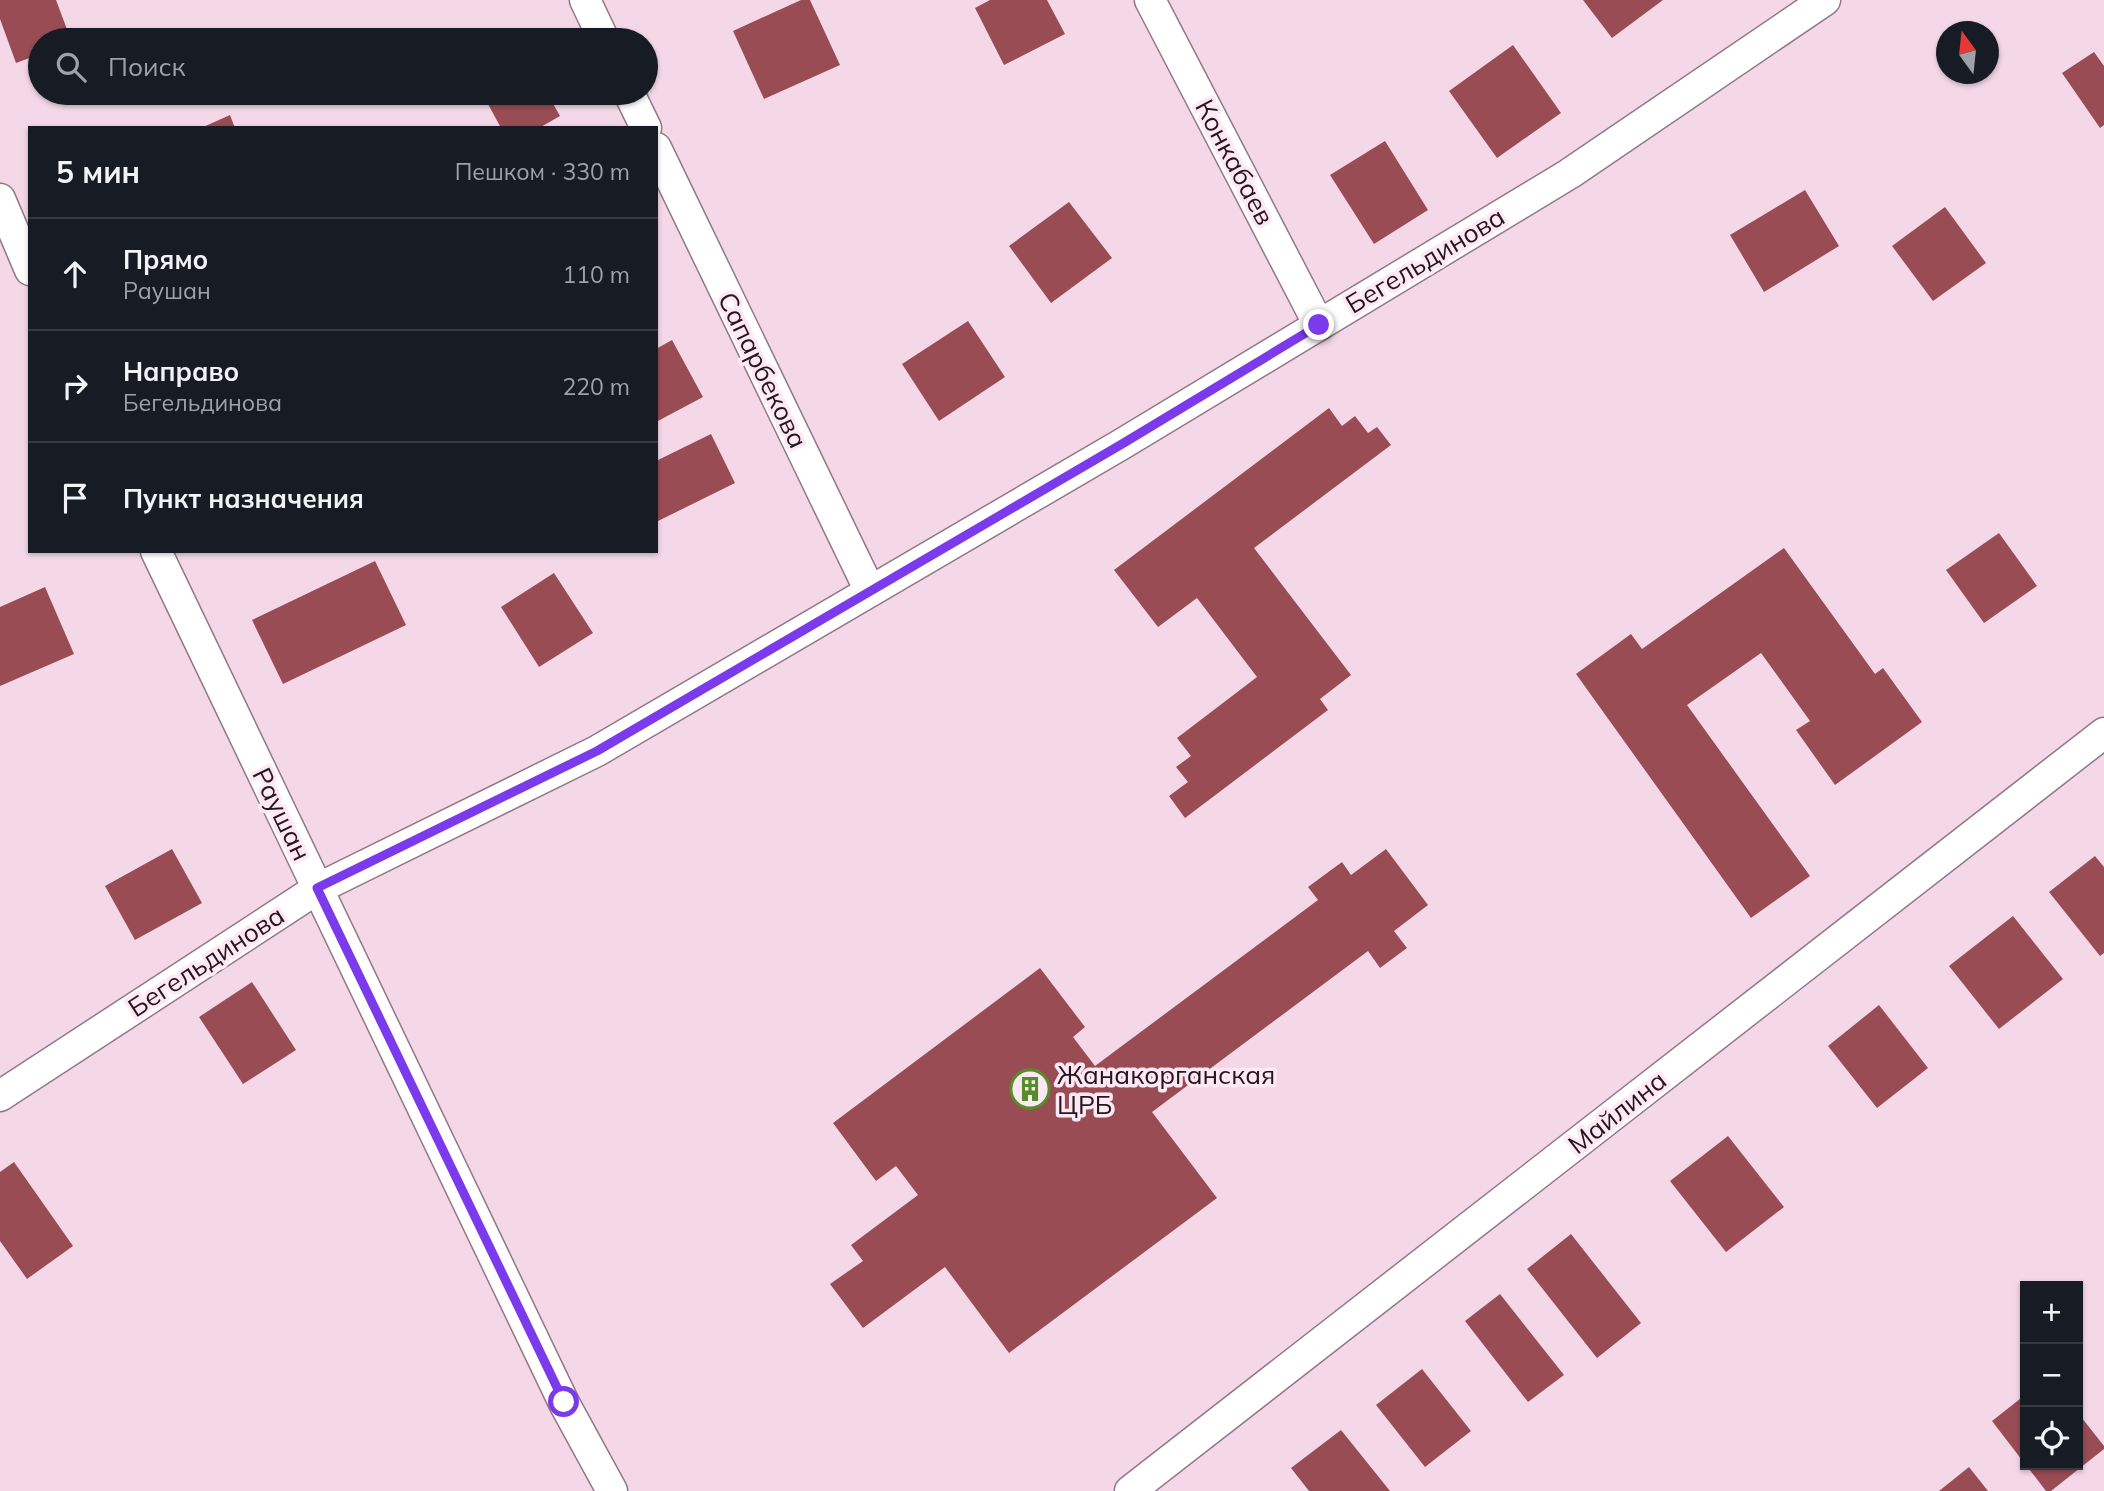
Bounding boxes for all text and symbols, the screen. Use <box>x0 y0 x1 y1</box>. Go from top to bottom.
north arrow <box>1936 21 1999 84</box>
search box <box>28 28 658 105</box>
icon: search <box>52 48 90 86</box>
text: Поиск <box>108 50 186 83</box>
street label: Конкабаев <box>1188 94 1282 230</box>
text: 5 мин <box>56 153 140 191</box>
text: Пешком · 330 m <box>455 157 630 186</box>
street label: Бегельдинова <box>1339 200 1511 320</box>
text: Прямо <box>123 243 208 276</box>
icon: ahead <box>56 255 94 293</box>
text: 110 m <box>562 260 630 289</box>
text: Раушан <box>123 276 211 305</box>
street label: Сапарбекова <box>711 287 815 453</box>
route end <box>1303 309 1334 340</box>
text: Направо <box>123 355 239 388</box>
icon: right <box>56 367 94 405</box>
text: 220 m <box>562 372 630 401</box>
text: Бегельдинова <box>123 388 282 417</box>
icon: arrive <box>56 479 94 517</box>
text: Пункт назначения <box>123 482 364 515</box>
street label: Раушан <box>245 762 319 866</box>
street label: Бегельдинова <box>122 898 290 1024</box>
place label: Жанакорганская ЦРБ <box>1057 1058 1275 1121</box>
street label: Майлина <box>1561 1063 1673 1161</box>
building icon: Жанакорганская ЦРБ <box>1009 1068 1051 1110</box>
map controls <box>2020 1281 2083 1470</box>
button: + <box>2020 1281 2083 1344</box>
button: − <box>2020 1344 2083 1407</box>
route start <box>548 1386 579 1417</box>
button: locate <box>2020 1407 2083 1470</box>

